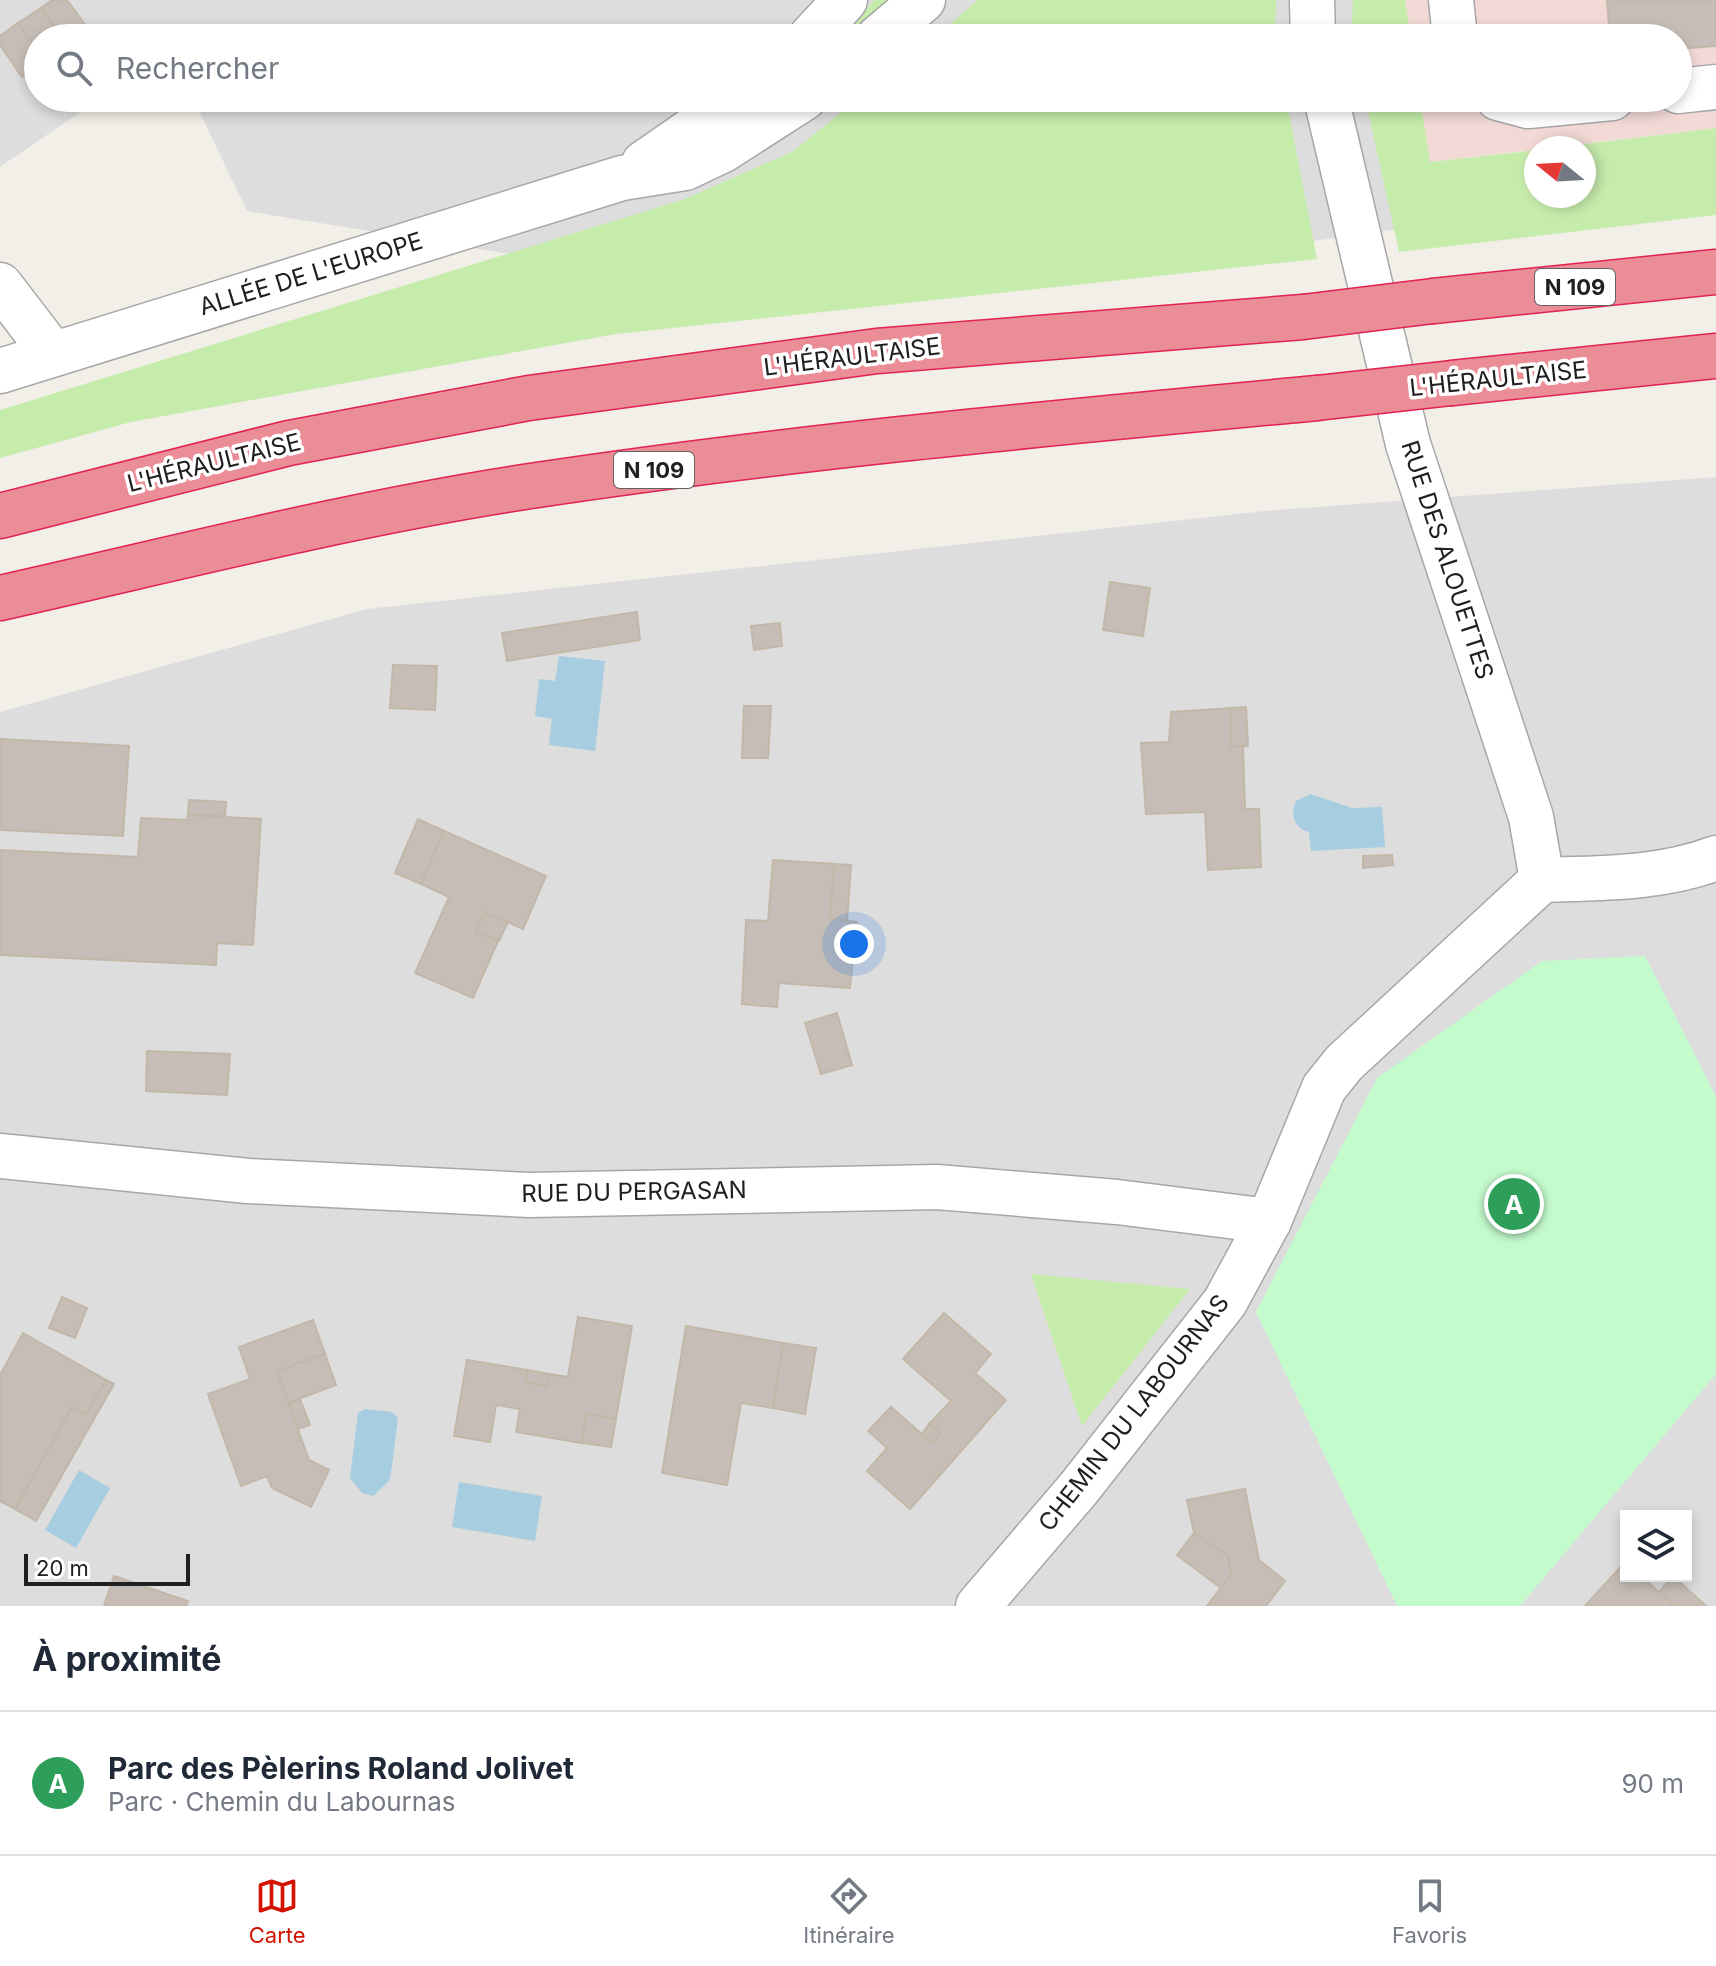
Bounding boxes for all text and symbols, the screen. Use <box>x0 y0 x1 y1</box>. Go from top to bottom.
search box <box>24 24 1692 112</box>
icon: search <box>52 46 96 90</box>
text: Rechercher <box>116 50 279 86</box>
north arrow <box>1524 136 1596 208</box>
street label: ALLÉE DE L'EUROPE <box>195 225 426 321</box>
road number: N 109 <box>1535 269 1615 305</box>
street label: L'HÉRAULTAISE <box>762 330 942 382</box>
street label: L'HÉRAULTAISE <box>1408 354 1588 402</box>
street label: L'HÉRAULTAISE <box>124 426 304 498</box>
street label: RUE DES ALOUETTES <box>1395 437 1500 683</box>
road number: N 109 <box>614 452 694 488</box>
your location <box>834 924 874 964</box>
pin: A <box>1488 1174 1540 1234</box>
street label: RUE DU PERGASAN <box>521 1175 747 1208</box>
street label: CHEMIN DU LABOURNAS <box>1032 1289 1235 1537</box>
map controls <box>1620 1510 1692 1582</box>
button: layers <box>1620 1510 1692 1582</box>
scale bar <box>24 1550 190 1586</box>
text: 20 m <box>36 1555 89 1581</box>
text: À proximité <box>32 1638 222 1679</box>
text: Parc des Pèlerins Roland Jolivet <box>108 1750 574 1786</box>
text: A <box>48 1768 68 1799</box>
text: 90 m <box>1621 1768 1684 1799</box>
text: Parc · Chemin du Labournas <box>108 1786 455 1817</box>
tab: Carte <box>249 1874 306 1948</box>
tab: Itinéraire <box>803 1874 894 1948</box>
tab: Favoris <box>1392 1874 1467 1948</box>

